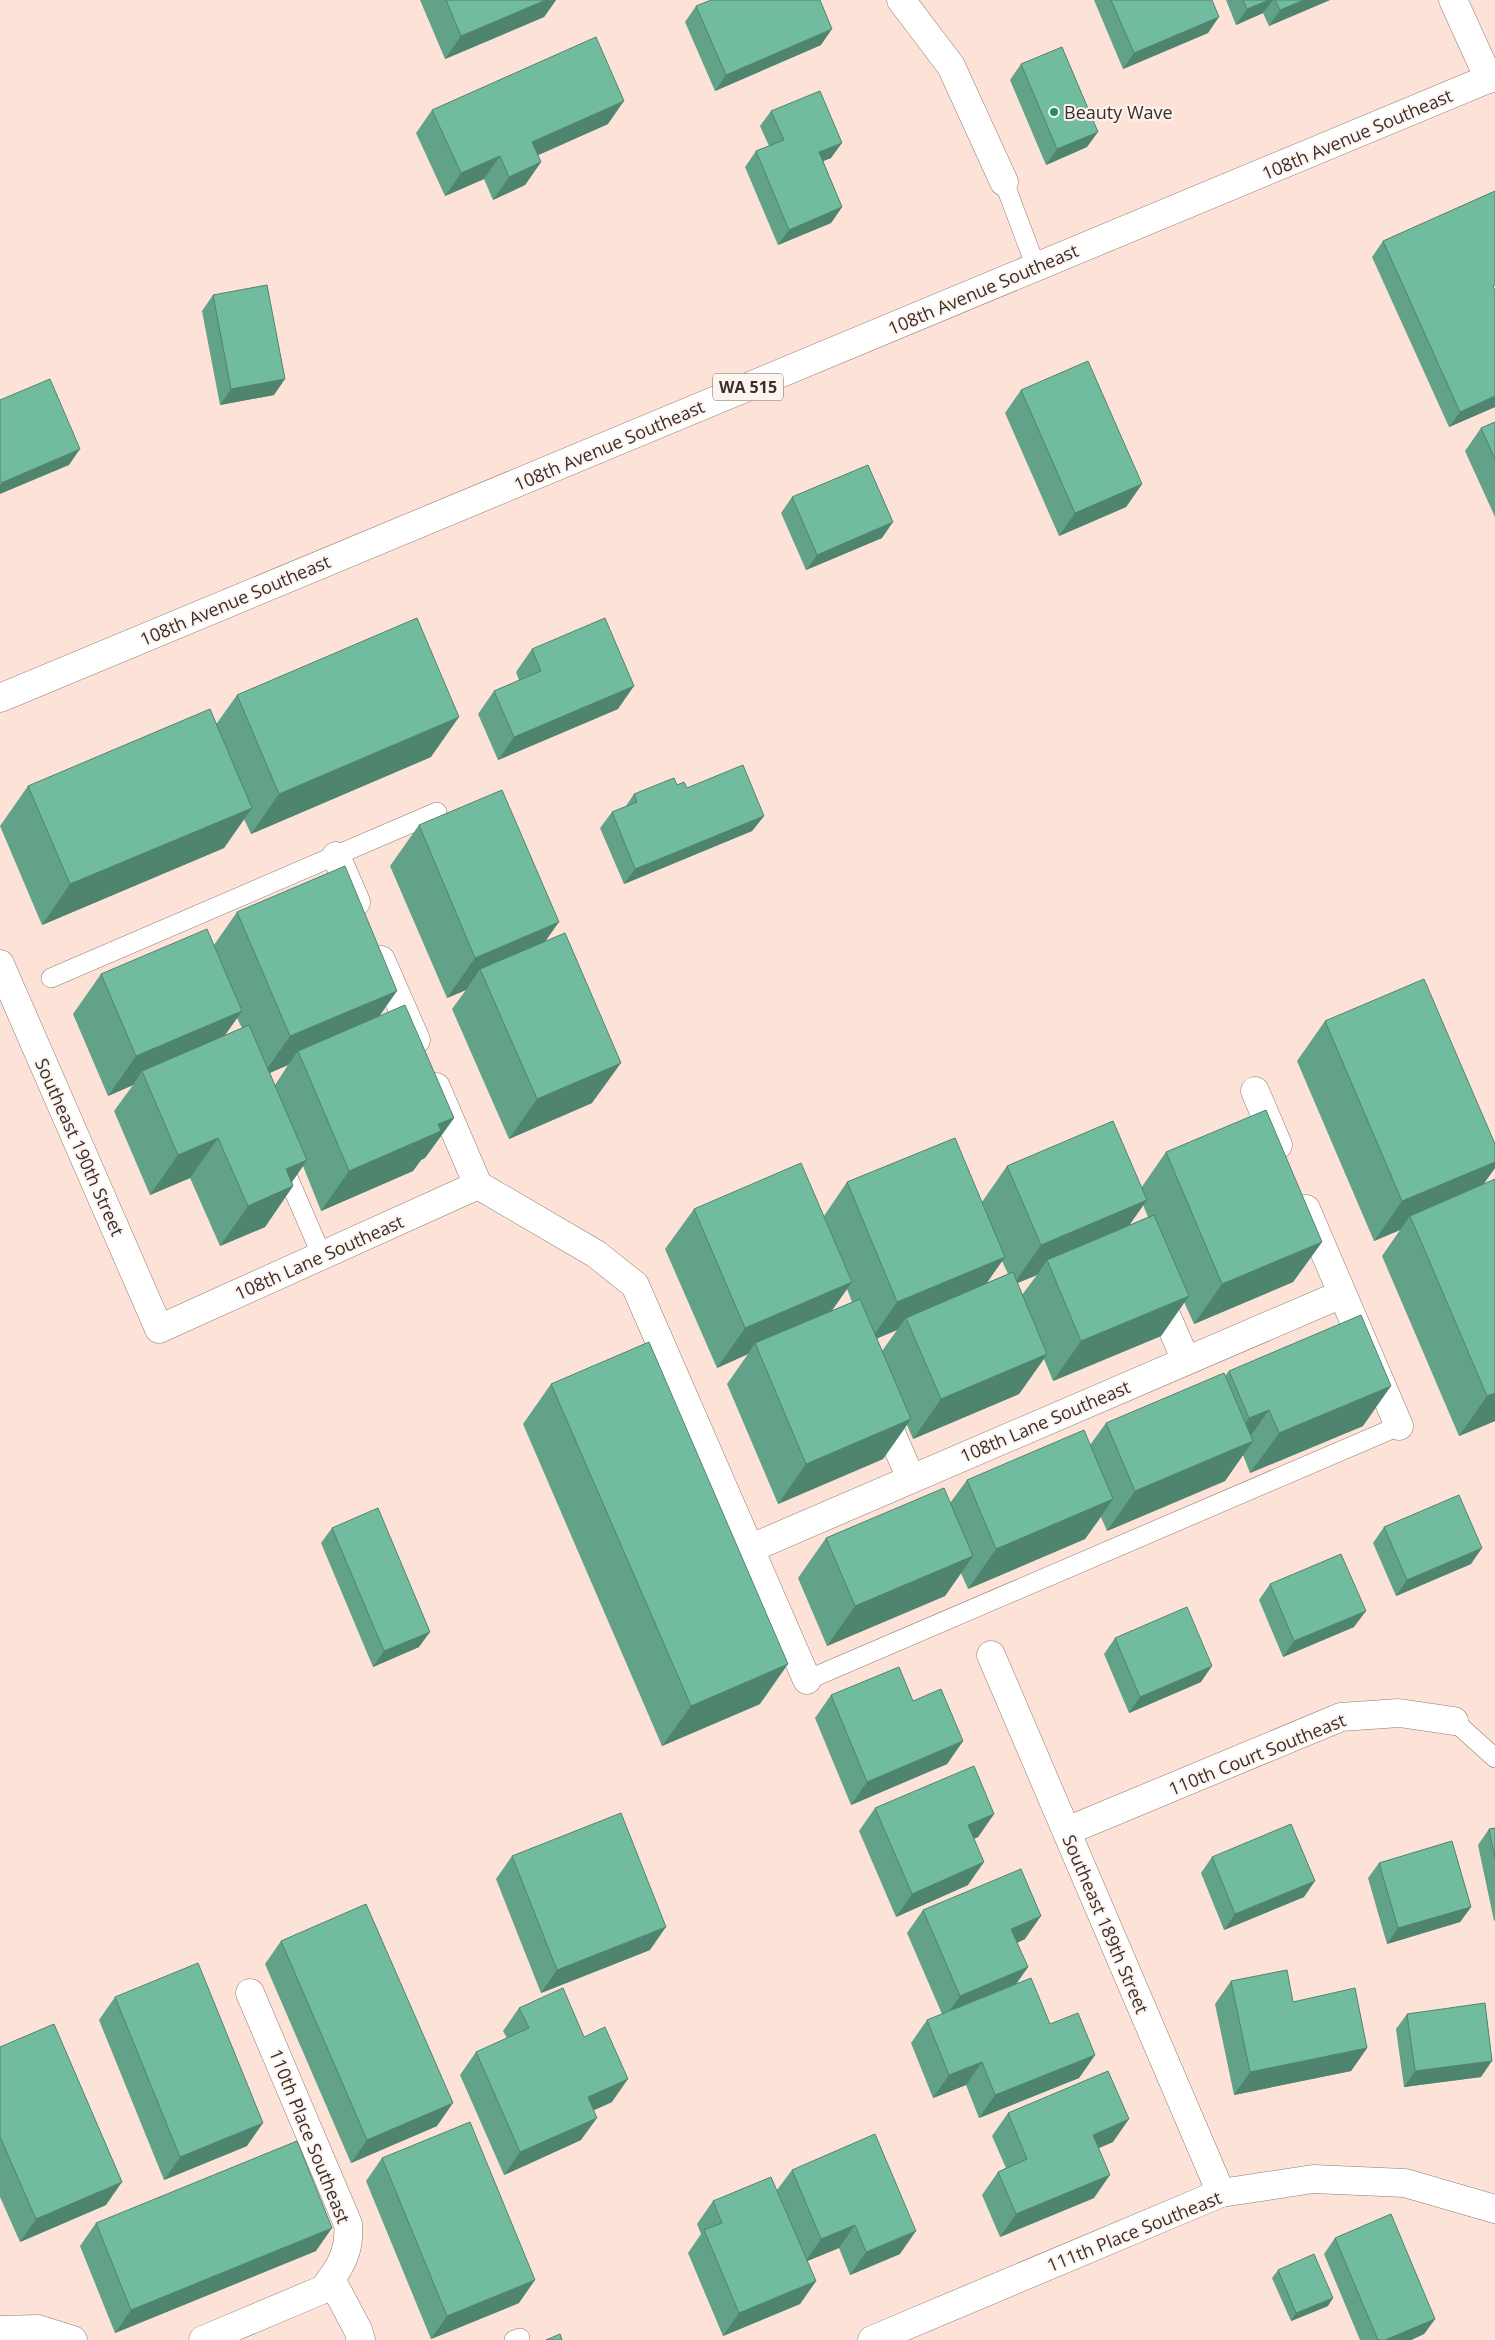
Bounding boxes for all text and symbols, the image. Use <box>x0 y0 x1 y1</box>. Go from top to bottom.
street label: 108th Avenue Southeast <box>1258 83 1456 185</box>
place label: Beauty Wave <box>1064 100 1173 124</box>
marker: Beauty Wave <box>1048 106 1060 118</box>
street label: 108th Avenue Southeast <box>884 238 1082 340</box>
road number: WA 515 <box>713 374 783 401</box>
street label: 108th Avenue Southeast <box>510 394 708 496</box>
street label: 108th Avenue Southeast <box>136 549 334 651</box>
street label: Southeast 190th Street <box>30 1054 130 1240</box>
street label: 108th Lane Southeast <box>231 1209 407 1305</box>
street label: 108th Lane Southeast <box>956 1374 1134 1468</box>
street label: 110th Court Southeast <box>1165 1707 1349 1801</box>
street label: Southeast 189th Street <box>1057 1831 1155 2017</box>
street label: 110th Place Southeast <box>264 2045 356 2227</box>
street label: 111th Place Southeast <box>1043 2185 1225 2277</box>

